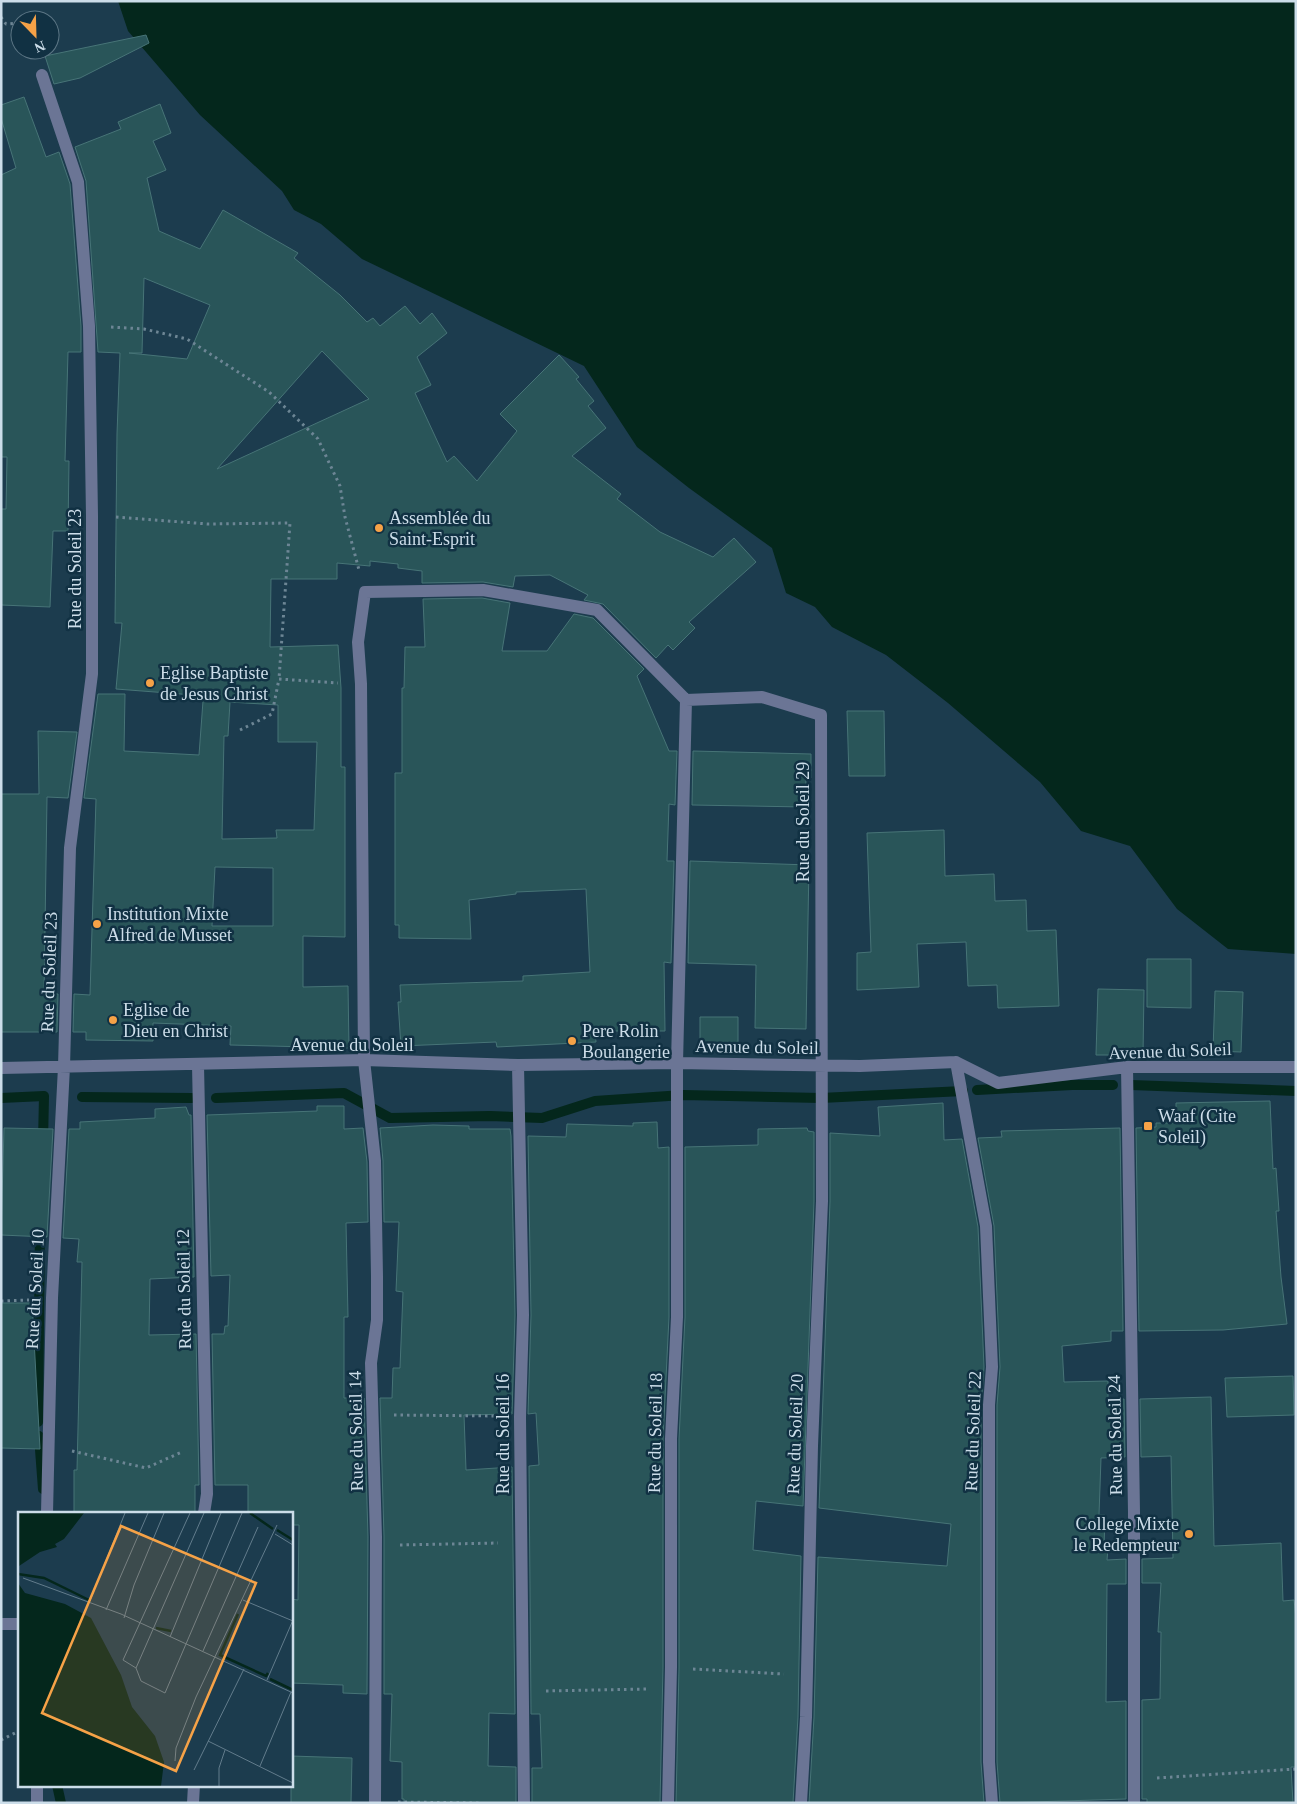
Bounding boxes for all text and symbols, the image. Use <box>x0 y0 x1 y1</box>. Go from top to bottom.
north arrow <box>10 10 60 60</box>
text: N <box>32 38 47 55</box>
place label: Assemblée du Saint-Esprit <box>389 508 490 549</box>
street label: Rue du Soleil 23 <box>65 509 85 629</box>
marker: Assemblée du Saint-Esprit <box>373 522 385 534</box>
place label: Eglise Baptiste de Jesus Christ <box>160 663 268 704</box>
marker: Eglise Baptiste de Jesus Christ <box>144 677 156 689</box>
street label: Rue du Soleil 29 <box>793 762 813 882</box>
place label: Institution Mixte Alfred de Musset <box>107 904 232 945</box>
street label: Rue du Soleil 23 <box>37 911 61 1033</box>
marker: Institution Mixte Alfred de Musset <box>91 918 103 930</box>
place label: Eglise de Dieu en Christ <box>123 1000 228 1041</box>
marker: Eglise de Dieu en Christ <box>107 1014 119 1026</box>
place label: Pere Rolin Boulangerie <box>582 1021 670 1062</box>
street label: Avenue du Soleil <box>290 1035 414 1055</box>
marker: Pere Rolin Boulangerie <box>566 1035 578 1047</box>
street label: Avenue du Soleil <box>695 1036 819 1058</box>
street label: Avenue du Soleil <box>1108 1039 1232 1063</box>
place label: Waaf (Cite Soleil) <box>1158 1106 1236 1148</box>
marker: Waaf (Cite Soleil) <box>1142 1120 1154 1132</box>
street label: Rue du Soleil 10 <box>22 1228 48 1350</box>
street label: Rue du Soleil 12 <box>173 1229 195 1349</box>
street label: Rue du Soleil 22 <box>961 1370 985 1492</box>
street label: Rue du Soleil 14 <box>345 1371 367 1491</box>
street label: Rue du Soleil 18 <box>644 1373 666 1493</box>
street label: Rue du Soleil 20 <box>783 1373 807 1495</box>
street label: Rue du Soleil 16 <box>493 1374 513 1494</box>
street label: Rue du Soleil 24 <box>1104 1375 1126 1495</box>
inset map <box>18 1512 292 1786</box>
place label: College Mixte le Redempteur <box>1074 1514 1179 1555</box>
marker: College Mixte le Redempteur <box>1183 1528 1195 1540</box>

